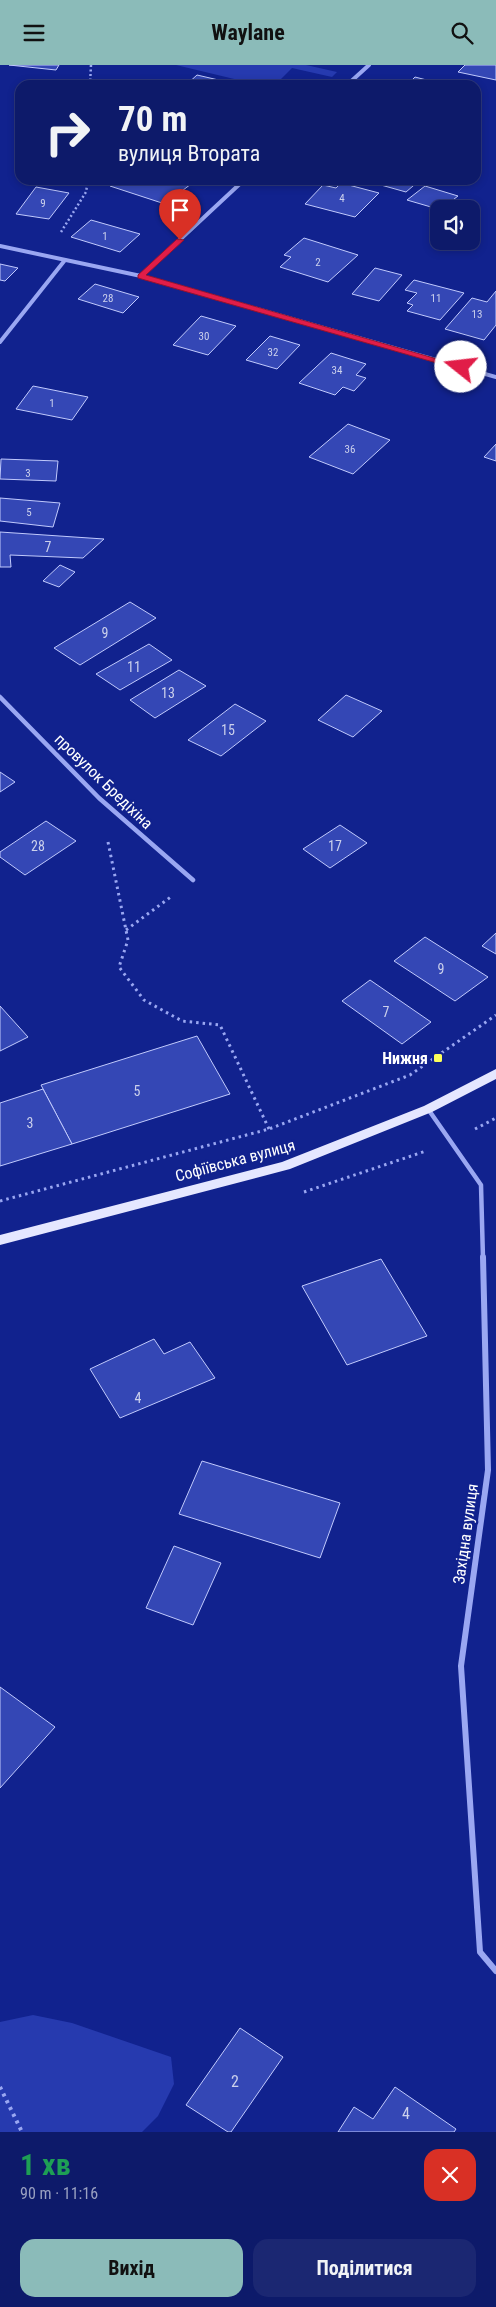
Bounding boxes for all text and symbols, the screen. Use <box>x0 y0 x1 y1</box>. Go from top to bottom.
icon: menu <box>20 19 48 47</box>
icon: search <box>448 19 476 47</box>
text: Waylane <box>211 20 285 45</box>
text: 70 m <box>118 99 187 140</box>
icon: right <box>35 100 100 165</box>
text: вулиця Втората <box>118 141 260 166</box>
pin <box>159 189 201 240</box>
house number: 4 <box>339 192 345 205</box>
icon: arrive <box>166 196 194 224</box>
house number: 9 <box>40 197 46 210</box>
map controls <box>430 200 480 250</box>
button: sound <box>430 200 480 250</box>
house number: 1 <box>102 230 108 243</box>
house number: 2 <box>315 256 321 269</box>
house number: 28 <box>103 292 113 305</box>
house number: 11 <box>431 292 441 305</box>
house number: 13 <box>472 308 482 321</box>
house number: 30 <box>199 330 209 343</box>
position arrow <box>434 340 486 392</box>
house number: 32 <box>268 346 278 359</box>
house number: 34 <box>332 364 343 377</box>
house number: 1 <box>49 397 55 410</box>
house number: 36 <box>345 443 355 456</box>
house number: 3 <box>25 467 31 480</box>
house number: 5 <box>26 506 32 519</box>
house number: 7 <box>45 539 52 555</box>
house number: 9 <box>102 625 108 641</box>
house number: 11 <box>127 659 141 675</box>
house number: 13 <box>161 685 175 701</box>
house number: 15 <box>221 722 235 738</box>
street label: провулок Бредіхіна <box>51 730 157 833</box>
house number: 28 <box>31 838 45 854</box>
house number: 17 <box>328 838 342 854</box>
house number: 9 <box>438 961 444 977</box>
house number: 7 <box>383 1004 390 1020</box>
place label: Нижня <box>382 1049 428 1068</box>
marker: Нижня <box>432 1052 444 1064</box>
house number: 5 <box>134 1083 141 1099</box>
house number: 3 <box>27 1115 33 1131</box>
street label: Софіївська вулиця <box>173 1135 297 1186</box>
house number: 4 <box>135 1390 142 1406</box>
street label: Західна вулиця <box>449 1482 482 1586</box>
house number: 2 <box>231 2072 239 2091</box>
house number: 4 <box>402 2104 410 2123</box>
text: 1 хв <box>20 2147 71 2182</box>
button: close <box>424 2149 476 2201</box>
text: 90 m · 11:16 <box>20 2184 98 2203</box>
button: Вихід <box>20 2239 243 2297</box>
button: Поділитися <box>253 2239 476 2297</box>

